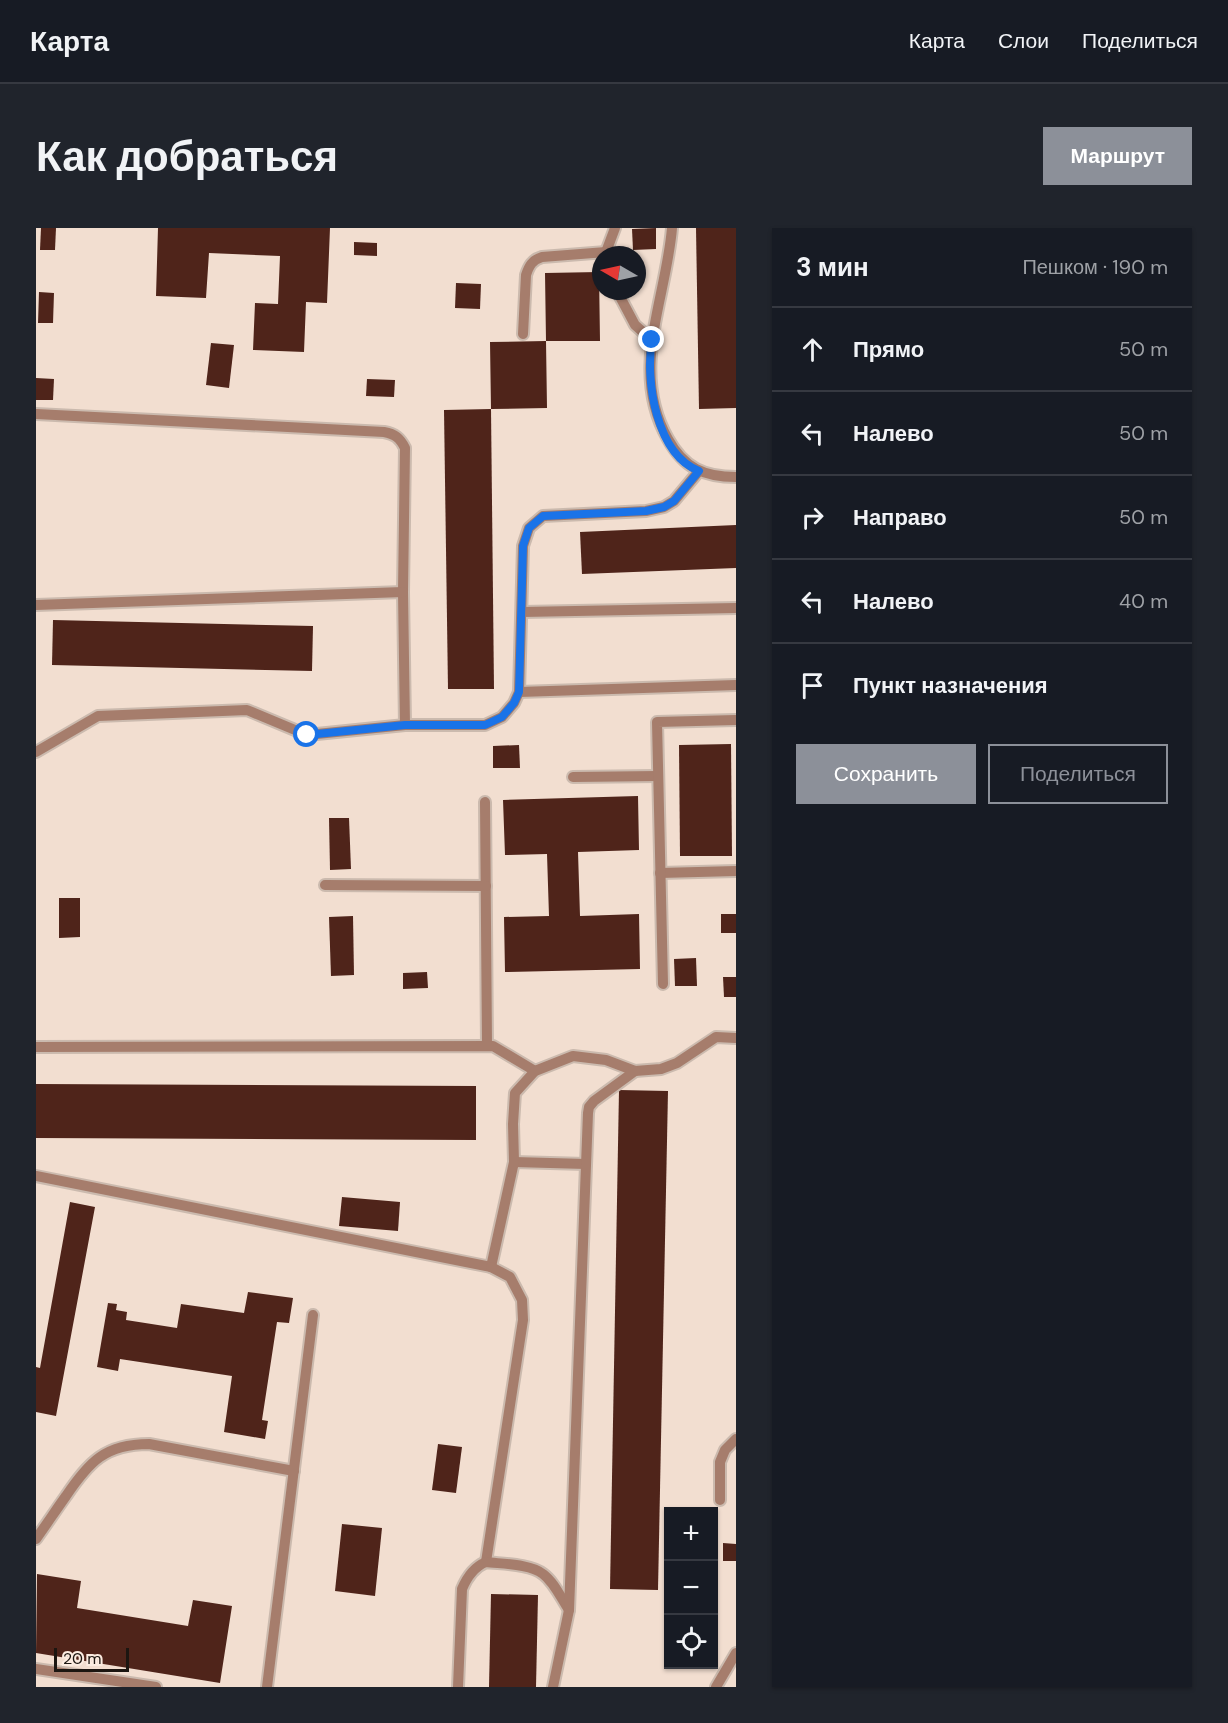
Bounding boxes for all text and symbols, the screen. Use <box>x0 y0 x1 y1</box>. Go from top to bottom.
text: Карта <box>30 23 109 60</box>
text: Карта <box>909 27 965 55</box>
text: Слои <box>998 27 1049 55</box>
text: Поделиться <box>1082 27 1198 55</box>
button: Маршрут <box>1043 127 1192 185</box>
text: Как добраться <box>36 129 338 184</box>
north arrow <box>592 246 646 300</box>
text: 3 мин <box>796 250 869 284</box>
text: Пешком · 190 m <box>1022 254 1168 280</box>
route end <box>638 326 664 352</box>
icon: ahead <box>796 333 829 366</box>
text: Прямо <box>853 335 924 364</box>
text: 50 m <box>1119 336 1168 362</box>
icon: left <box>796 417 829 450</box>
text: Налево <box>853 419 934 448</box>
text: 50 m <box>1119 420 1168 446</box>
icon: right <box>796 501 829 534</box>
text: Направо <box>853 503 947 532</box>
text: 50 m <box>1119 504 1168 530</box>
icon: left <box>796 585 829 618</box>
text: Налево <box>853 587 934 616</box>
text: 40 m <box>1119 588 1168 614</box>
icon: arrive <box>796 669 829 702</box>
text: Пункт назначения <box>853 671 1048 700</box>
route start <box>293 721 319 747</box>
button: Сохранить <box>796 744 976 804</box>
button: Поделиться <box>988 744 1168 804</box>
map controls <box>664 1507 718 1669</box>
button: + <box>664 1507 718 1561</box>
button: − <box>664 1561 718 1615</box>
button: locate <box>664 1615 718 1669</box>
scale bar <box>54 1645 129 1672</box>
text: 20 m <box>63 1648 102 1669</box>

